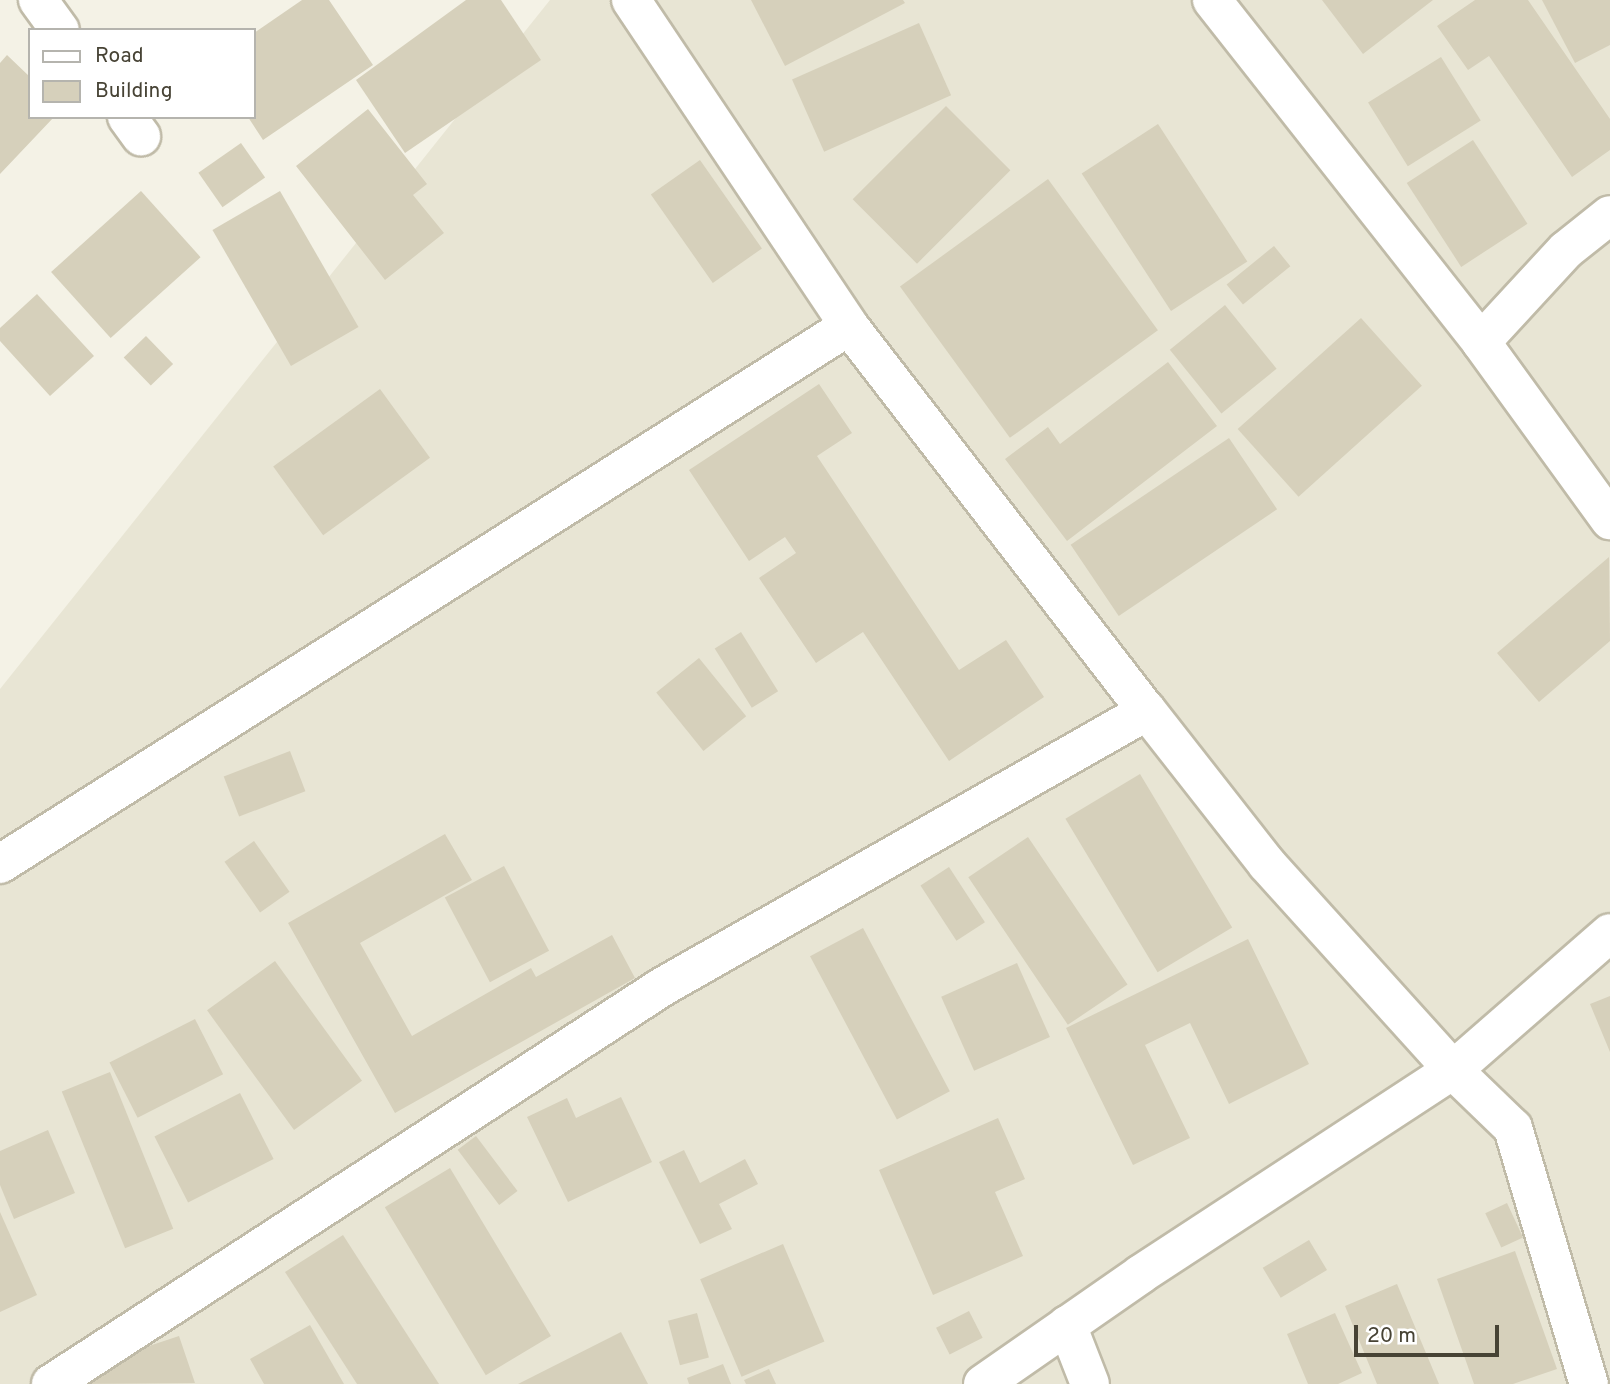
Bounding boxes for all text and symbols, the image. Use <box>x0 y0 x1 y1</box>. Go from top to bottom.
legend <box>28 28 256 119</box>
text: Road <box>95 43 144 70</box>
text: Building <box>95 78 173 105</box>
scale bar <box>1358 1310 1503 1354</box>
text: 20 m <box>1367 1323 1416 1350</box>

